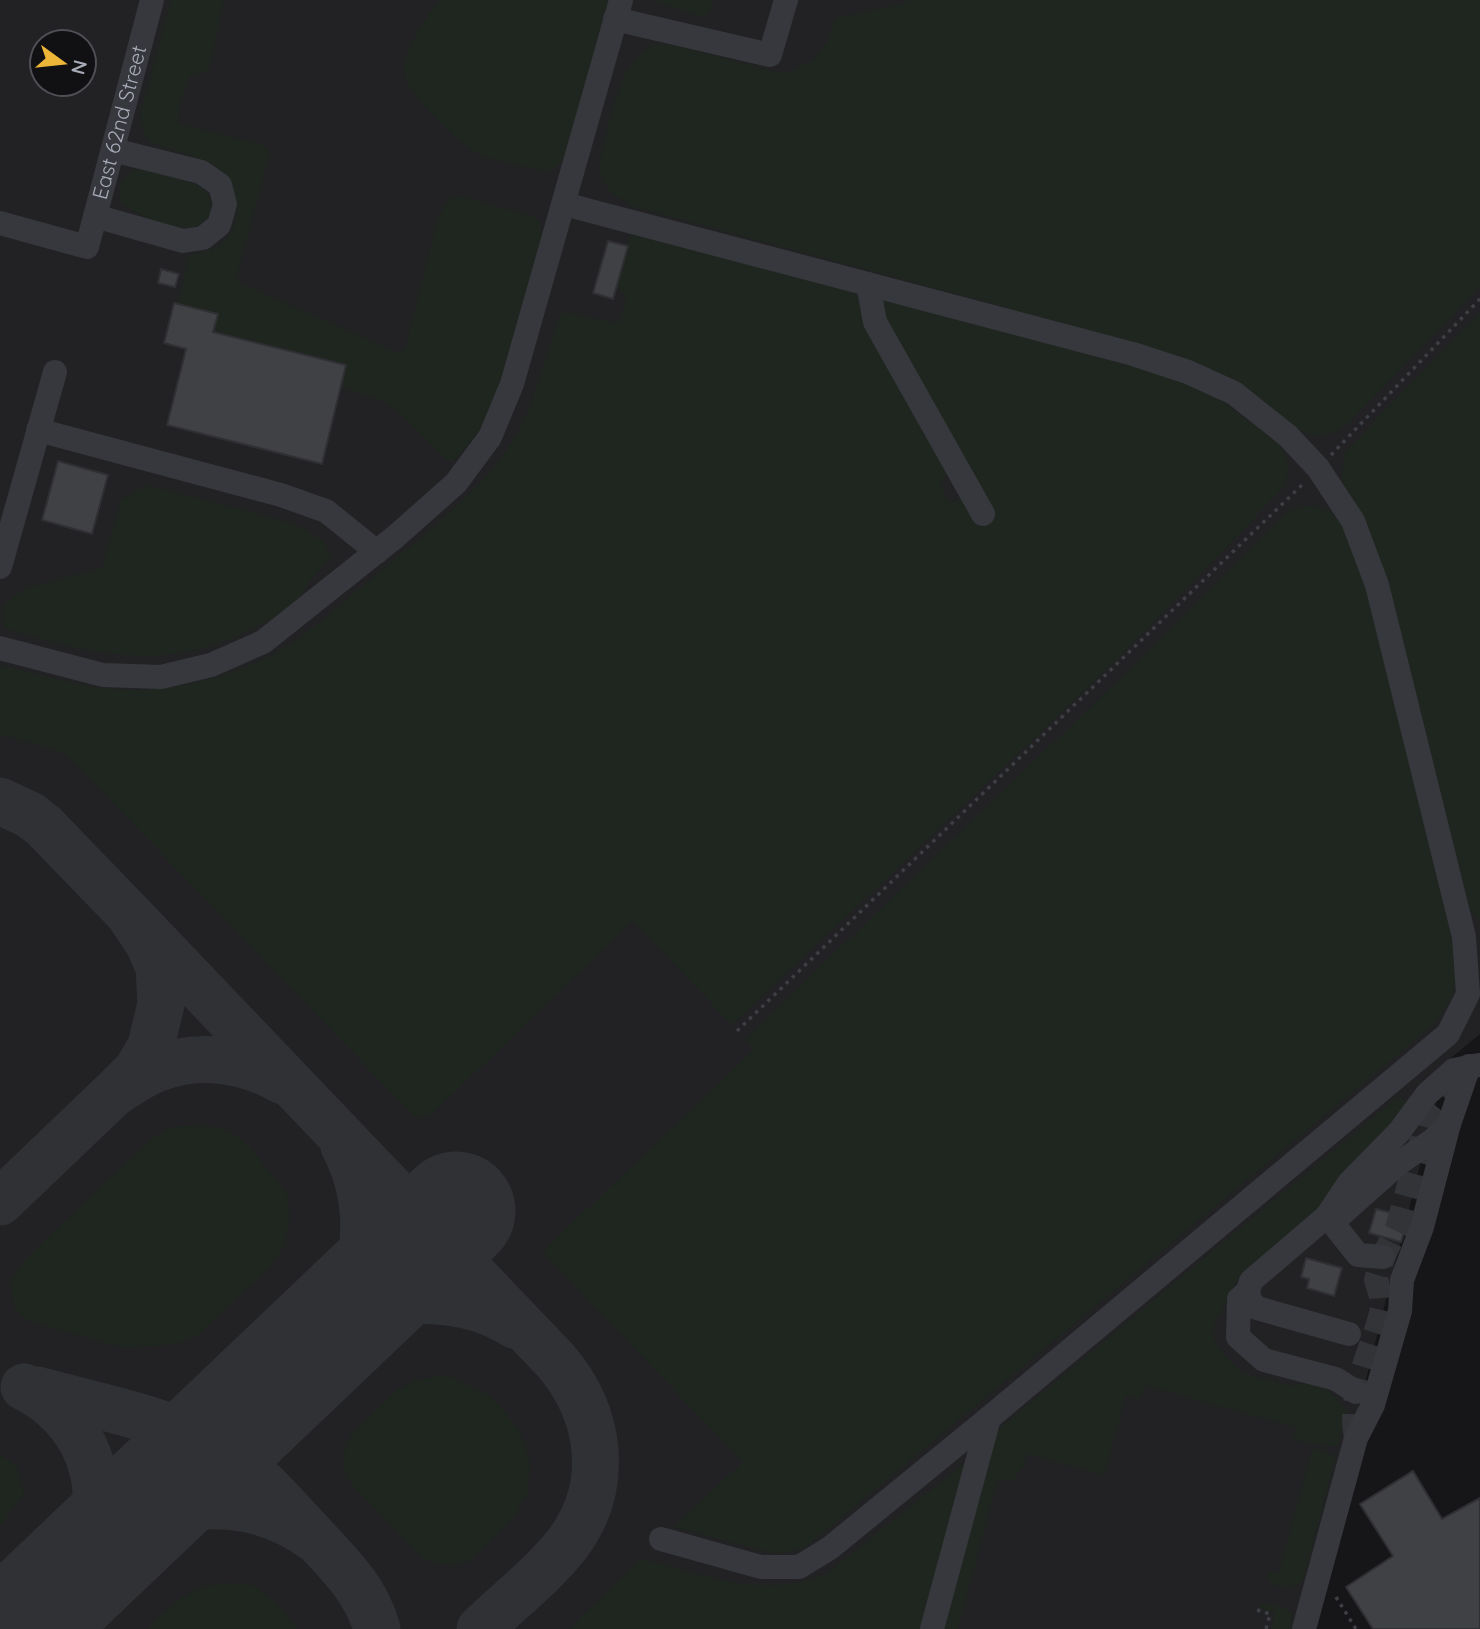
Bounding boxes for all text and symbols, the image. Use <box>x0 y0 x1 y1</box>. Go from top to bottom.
north arrow <box>28 28 98 98</box>
street label: East 62nd Street <box>86 42 152 202</box>
text: N <box>66 58 93 77</box>

